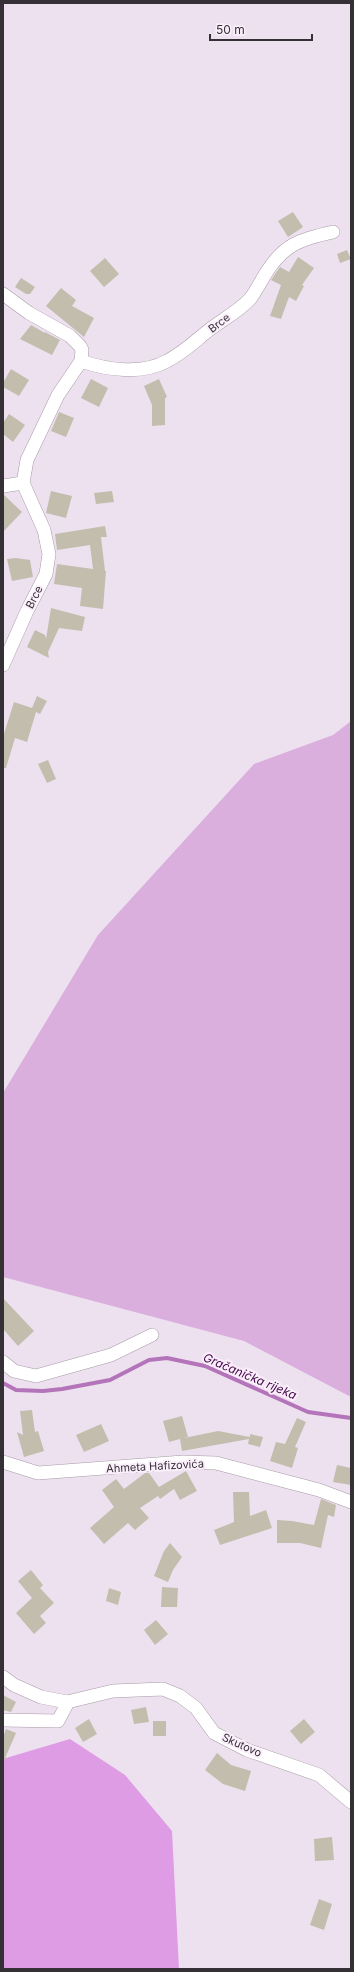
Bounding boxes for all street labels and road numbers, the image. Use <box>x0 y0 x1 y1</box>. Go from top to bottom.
street label: Brce <box>205 310 233 336</box>
street label: Brce <box>22 583 46 611</box>
street label: Ahmeta Hafizovića <box>106 1456 204 1476</box>
street label: Skutovo <box>220 1730 264 1760</box>

